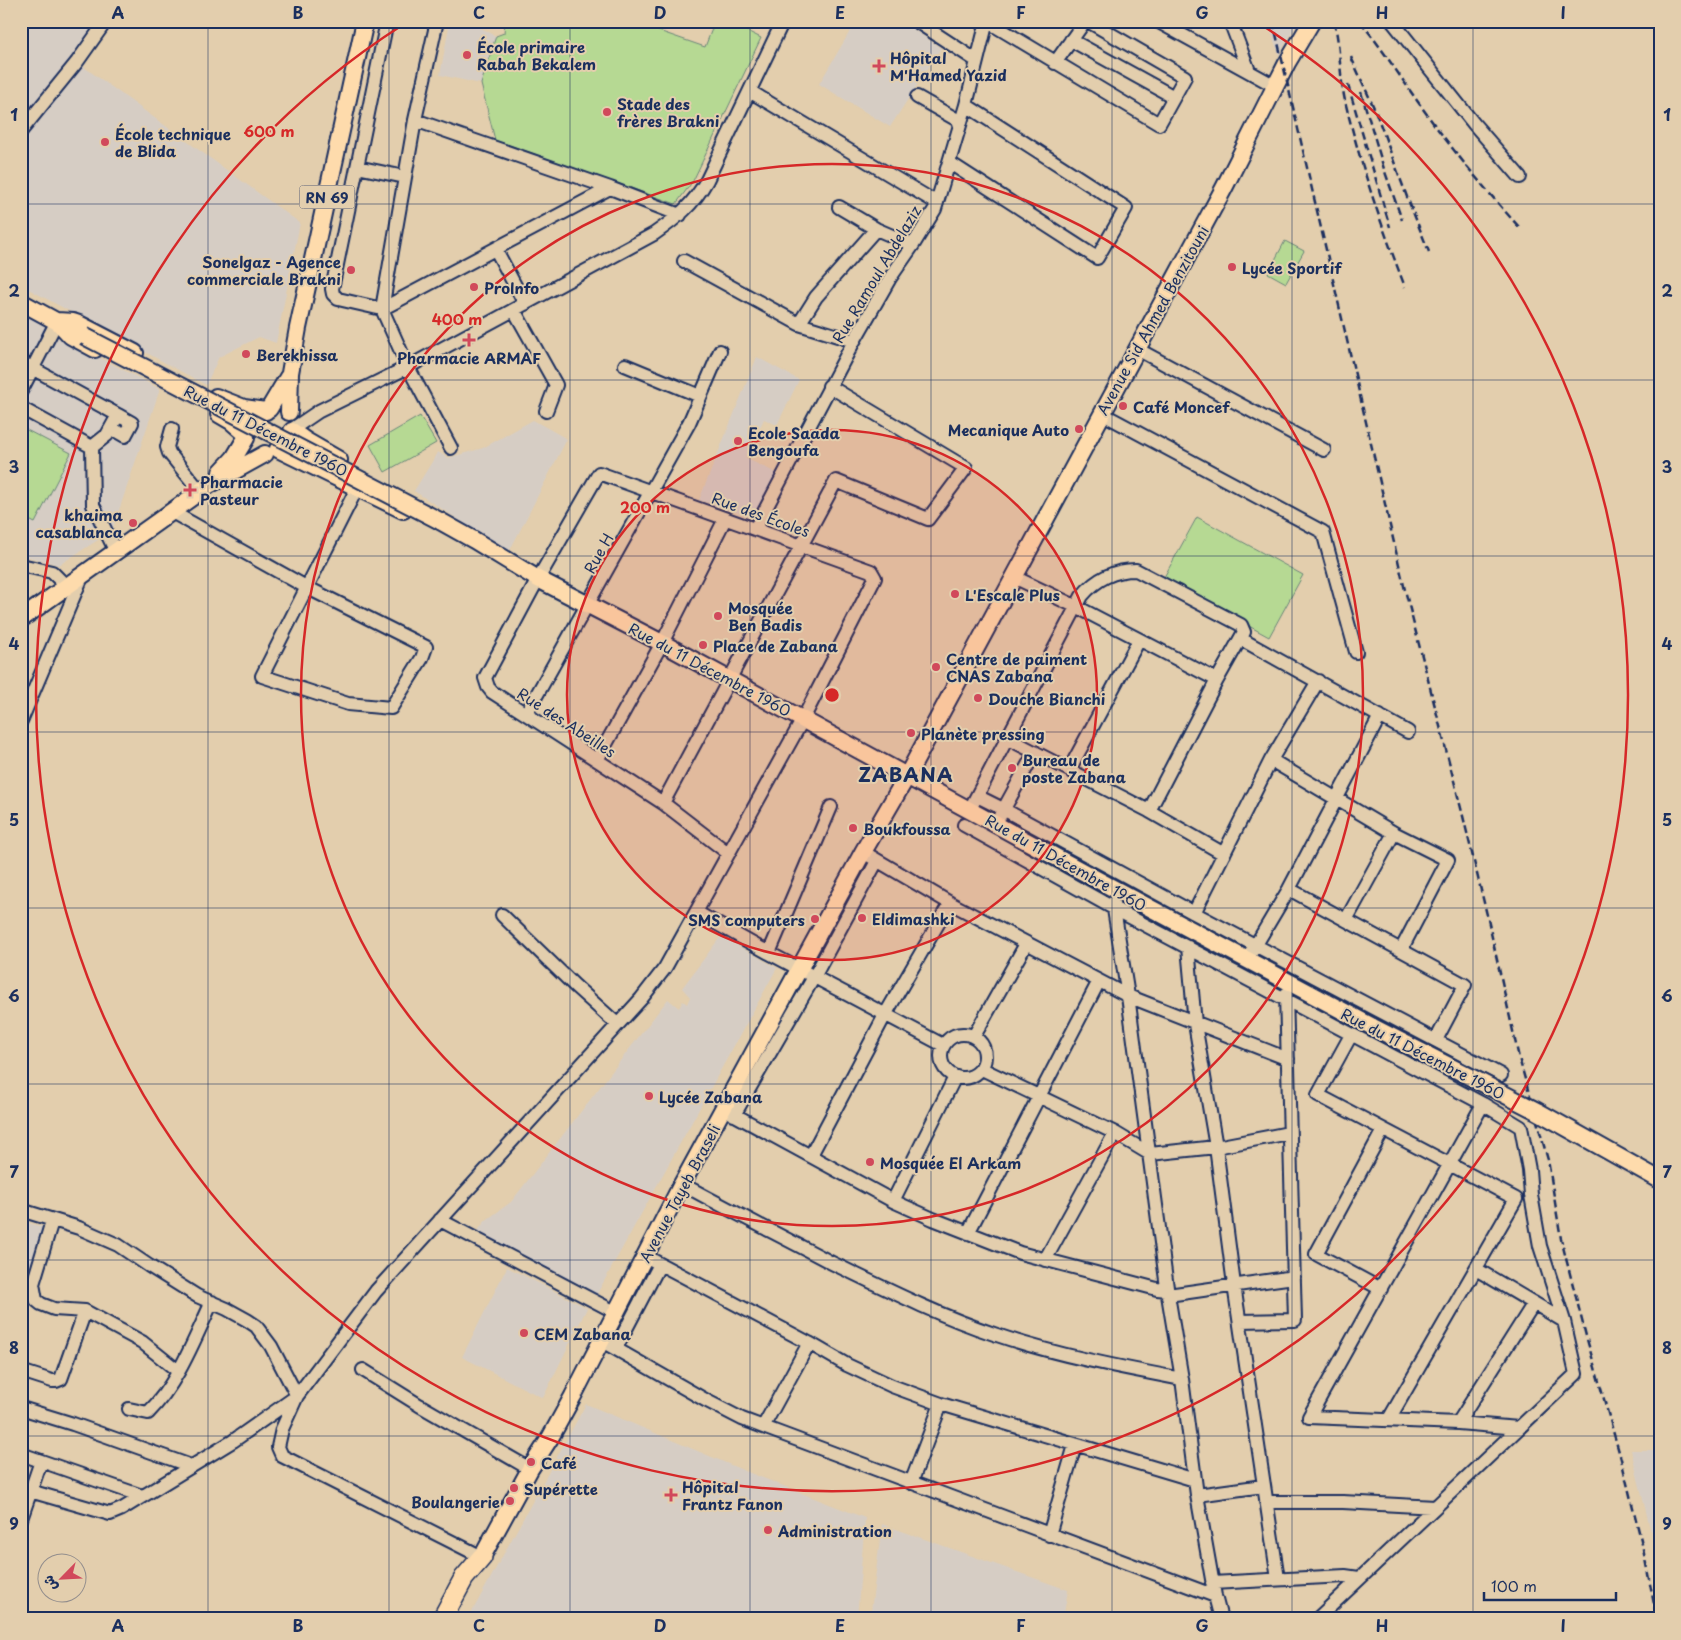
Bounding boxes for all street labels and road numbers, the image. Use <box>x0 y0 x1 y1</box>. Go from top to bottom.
road number: RN 69 <box>300 186 354 208</box>
street label: Rue Ramoul Abdelaziz <box>826 201 926 347</box>
street label: Avenue Sid Ahmed Benzitouni <box>1090 221 1214 419</box>
street label: Rue du 11 Décembre 1960 <box>180 379 352 481</box>
street label: Rue des Écoles <box>709 486 813 542</box>
street label: Rue H <box>577 529 619 577</box>
street label: Rue du 11 Décembre 1960 <box>625 616 795 722</box>
street label: Rue des Abeilles <box>513 681 621 763</box>
street label: Rue du 11 Décembre 1960 <box>981 808 1151 916</box>
street label: Rue du 11 Décembre 1960 <box>1337 1002 1509 1104</box>
street label: Avenue Tayeb Braseli <box>633 1120 725 1266</box>

